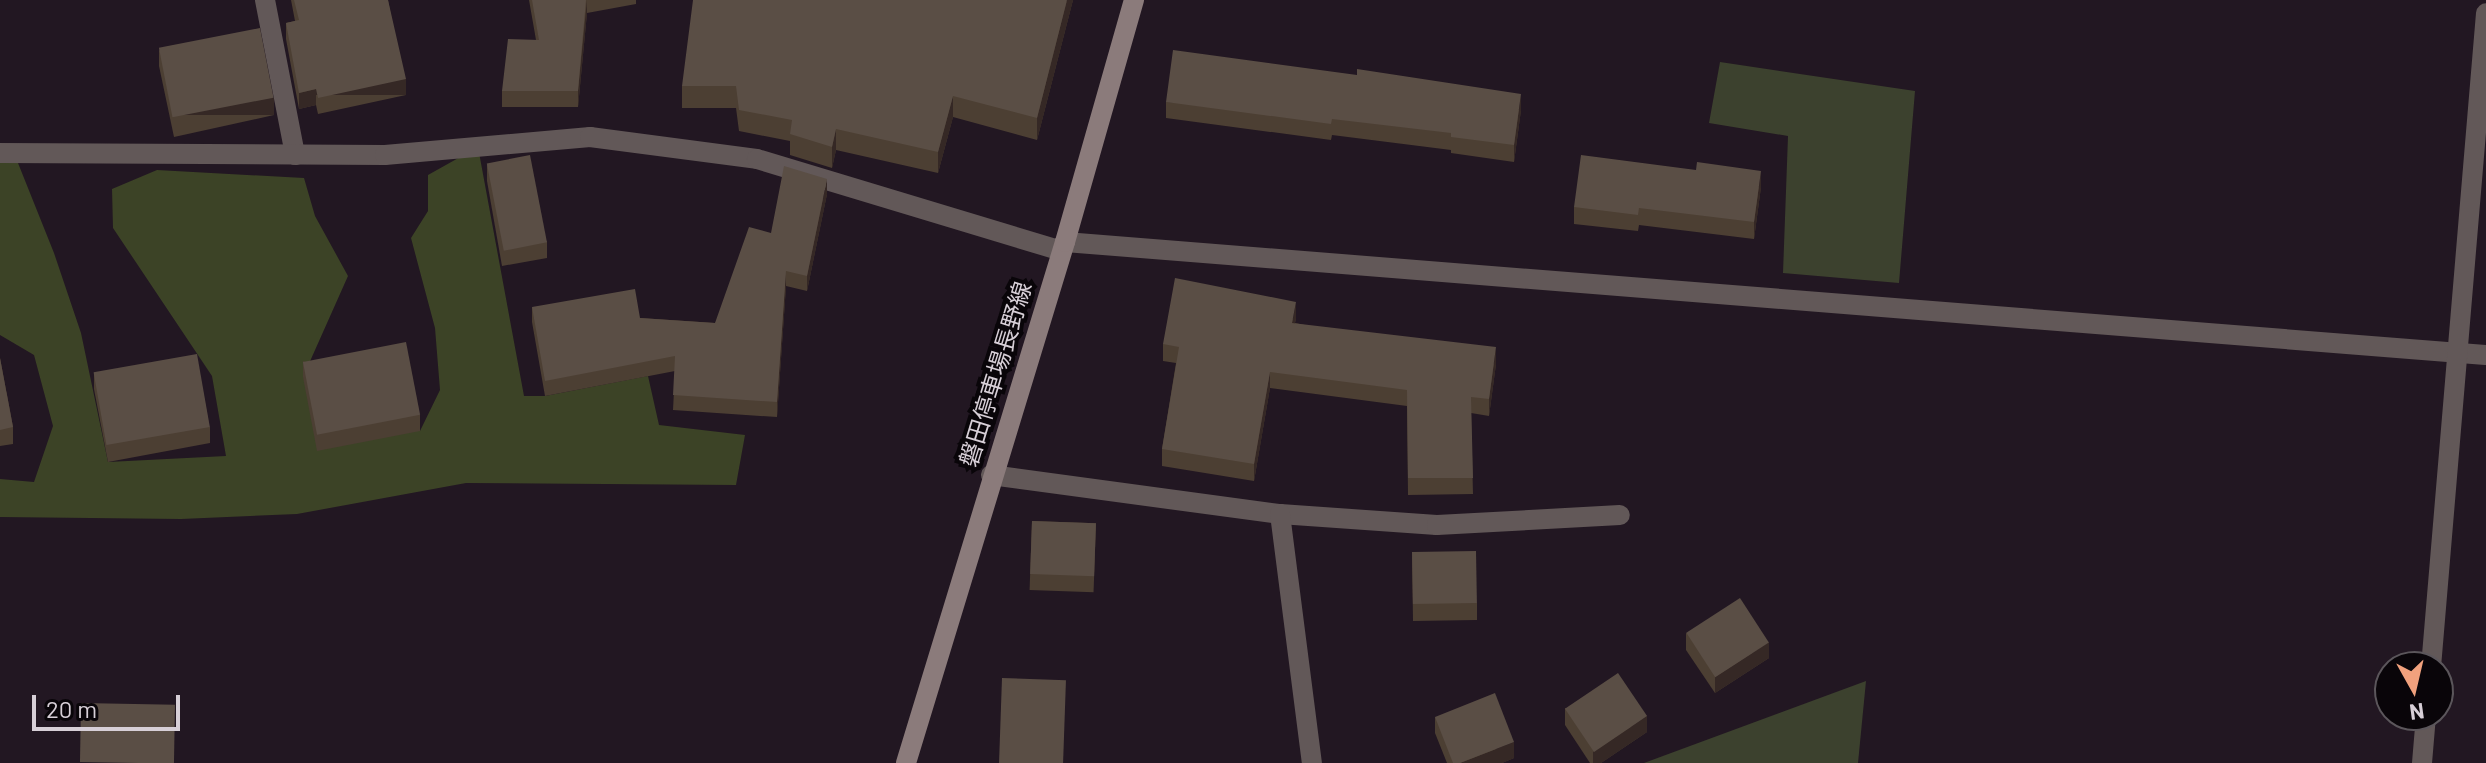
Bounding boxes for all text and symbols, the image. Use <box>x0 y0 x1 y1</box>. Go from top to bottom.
street label: 磐田停車場長野線 <box>953 278 1037 470</box>
north arrow <box>2374 651 2454 731</box>
scale bar <box>36 679 184 729</box>
text: 20 m <box>46 694 97 723</box>
text: N <box>2408 699 2426 727</box>

